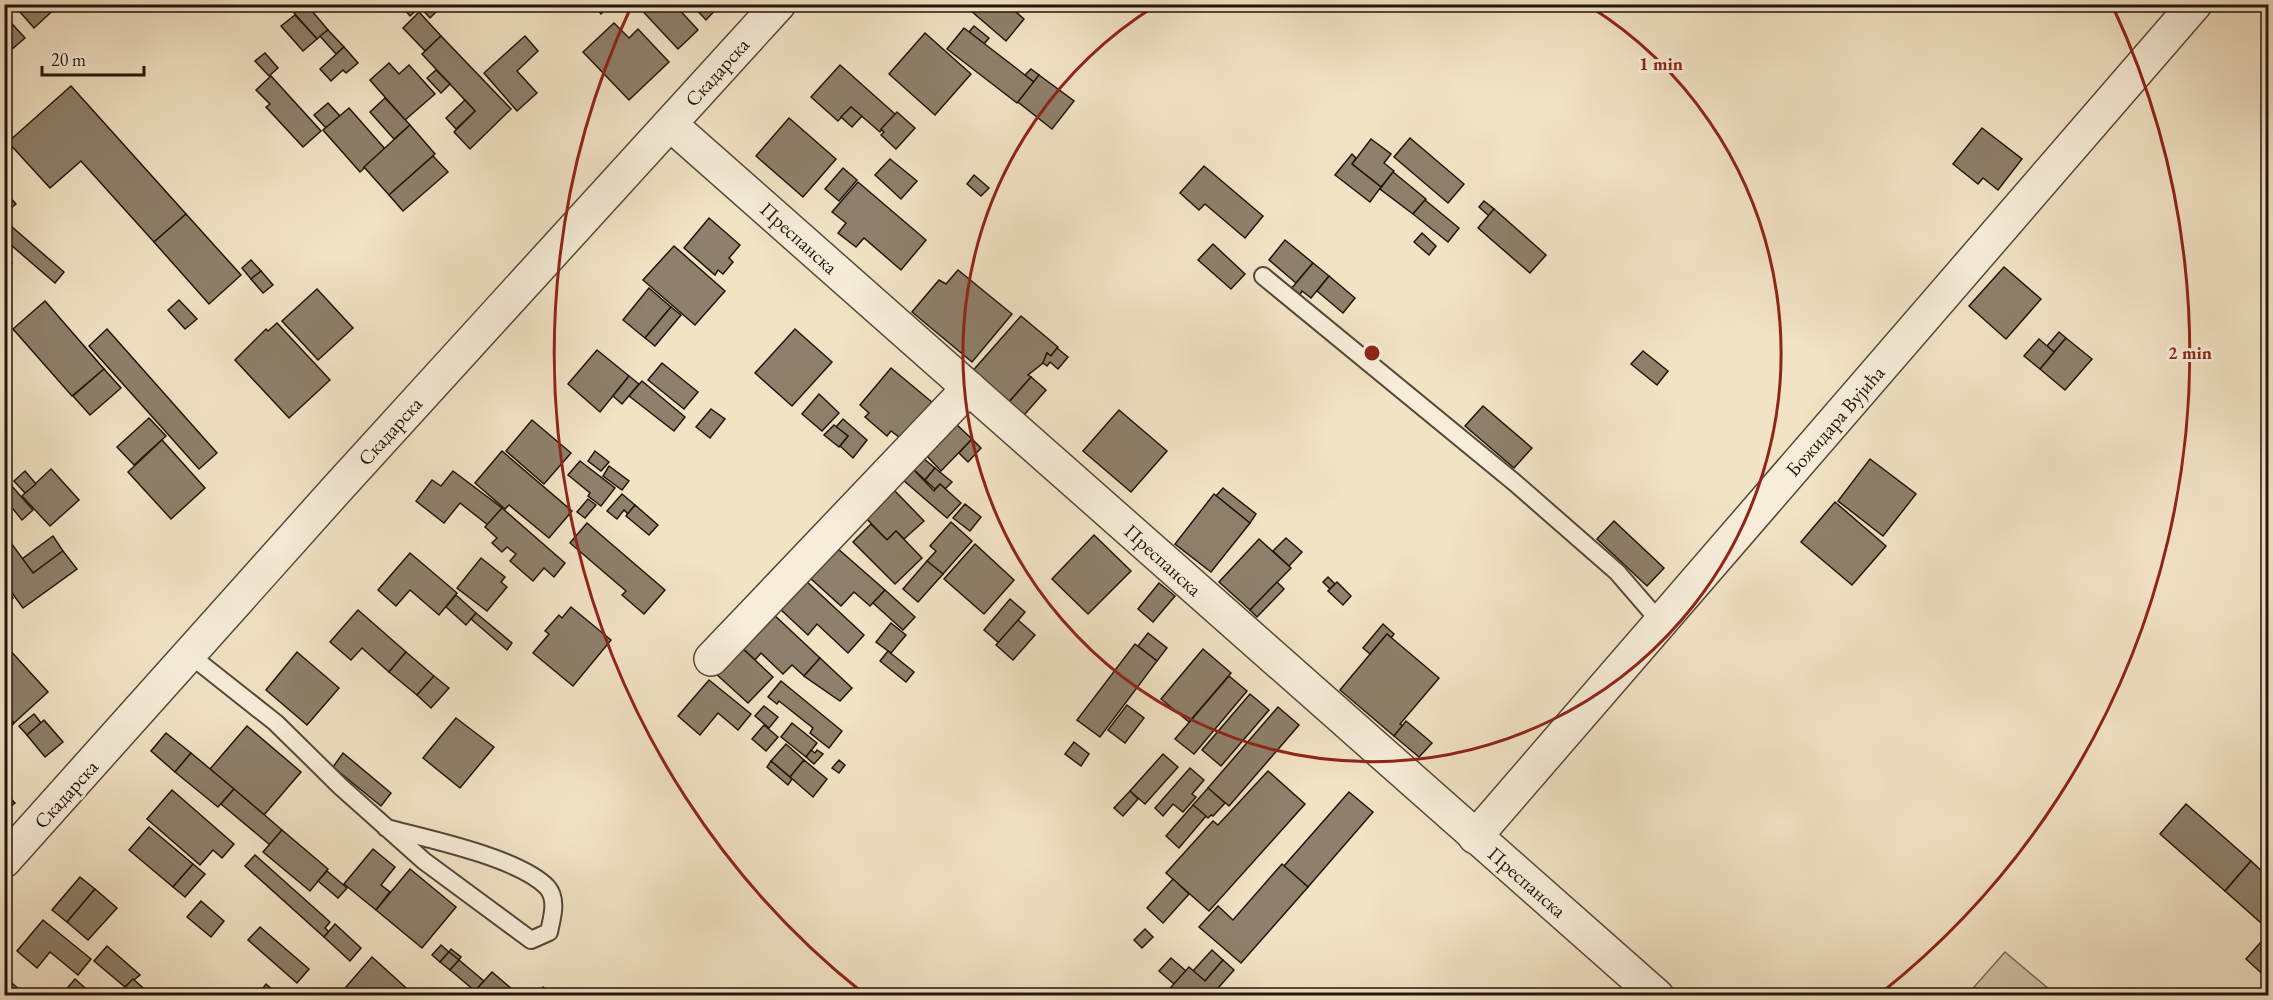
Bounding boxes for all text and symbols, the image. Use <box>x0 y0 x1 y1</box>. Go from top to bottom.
street label: Скадарска <box>679 32 755 112</box>
scale bar <box>42 39 144 77</box>
text: 20 m <box>51 48 86 71</box>
text: 1 min <box>1639 52 1683 75</box>
street label: Преспанска <box>755 196 843 280</box>
text: 2 min <box>2168 341 2212 364</box>
centre of rings <box>1362 343 1382 363</box>
street label: Божидара Вујића <box>1780 360 1890 482</box>
street label: Скадарска <box>352 391 428 471</box>
street label: Преспанска <box>1119 518 1207 602</box>
street label: Скадарска <box>28 754 104 834</box>
street label: Преспанска <box>1482 841 1572 923</box>

